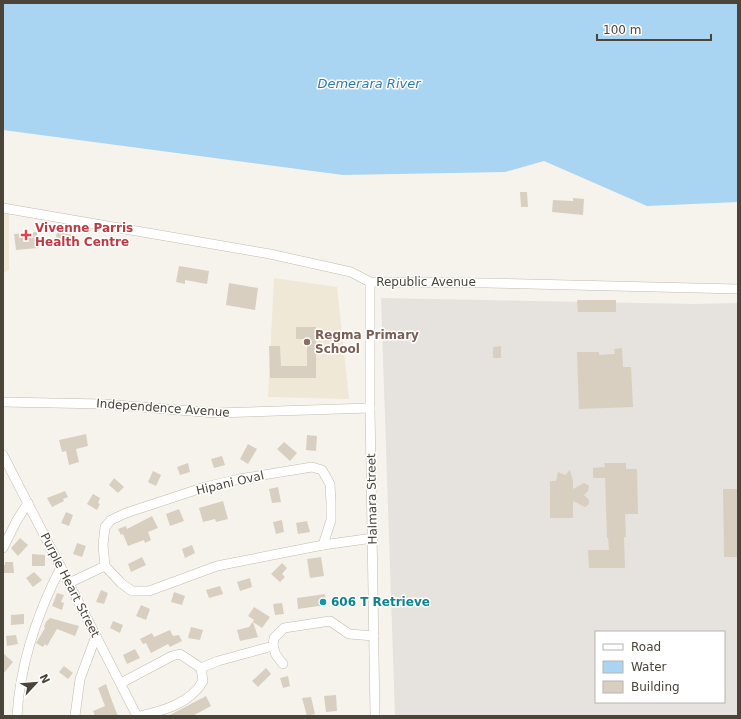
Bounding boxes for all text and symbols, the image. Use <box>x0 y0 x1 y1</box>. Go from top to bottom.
scale bar <box>597 16 711 42</box>
text: 100 m <box>603 23 641 37</box>
water label: Demerara River <box>317 76 422 91</box>
place label: Vivenne Parris Health Centre <box>35 221 133 249</box>
marker: Vivenne Parris Health Centre <box>20 229 32 241</box>
street label: Republic Avenue <box>376 275 476 289</box>
place label: Regma Primary School <box>315 328 419 356</box>
marker: Regma Primary School <box>302 337 312 347</box>
street label: Independence Avenue <box>96 396 230 420</box>
street label: Halmara Street <box>364 453 380 545</box>
street label: Hipani Oval <box>195 468 265 498</box>
street label: Purple Heart Street <box>38 530 103 640</box>
place label: 606 T Retrieve <box>331 595 430 609</box>
marker: 606 T Retrieve <box>318 597 328 607</box>
legend <box>595 631 725 703</box>
text: Road <box>631 640 661 654</box>
text: Water <box>631 660 667 674</box>
north arrow <box>16 663 56 703</box>
text: N <box>37 672 52 686</box>
text: Building <box>631 680 680 694</box>

